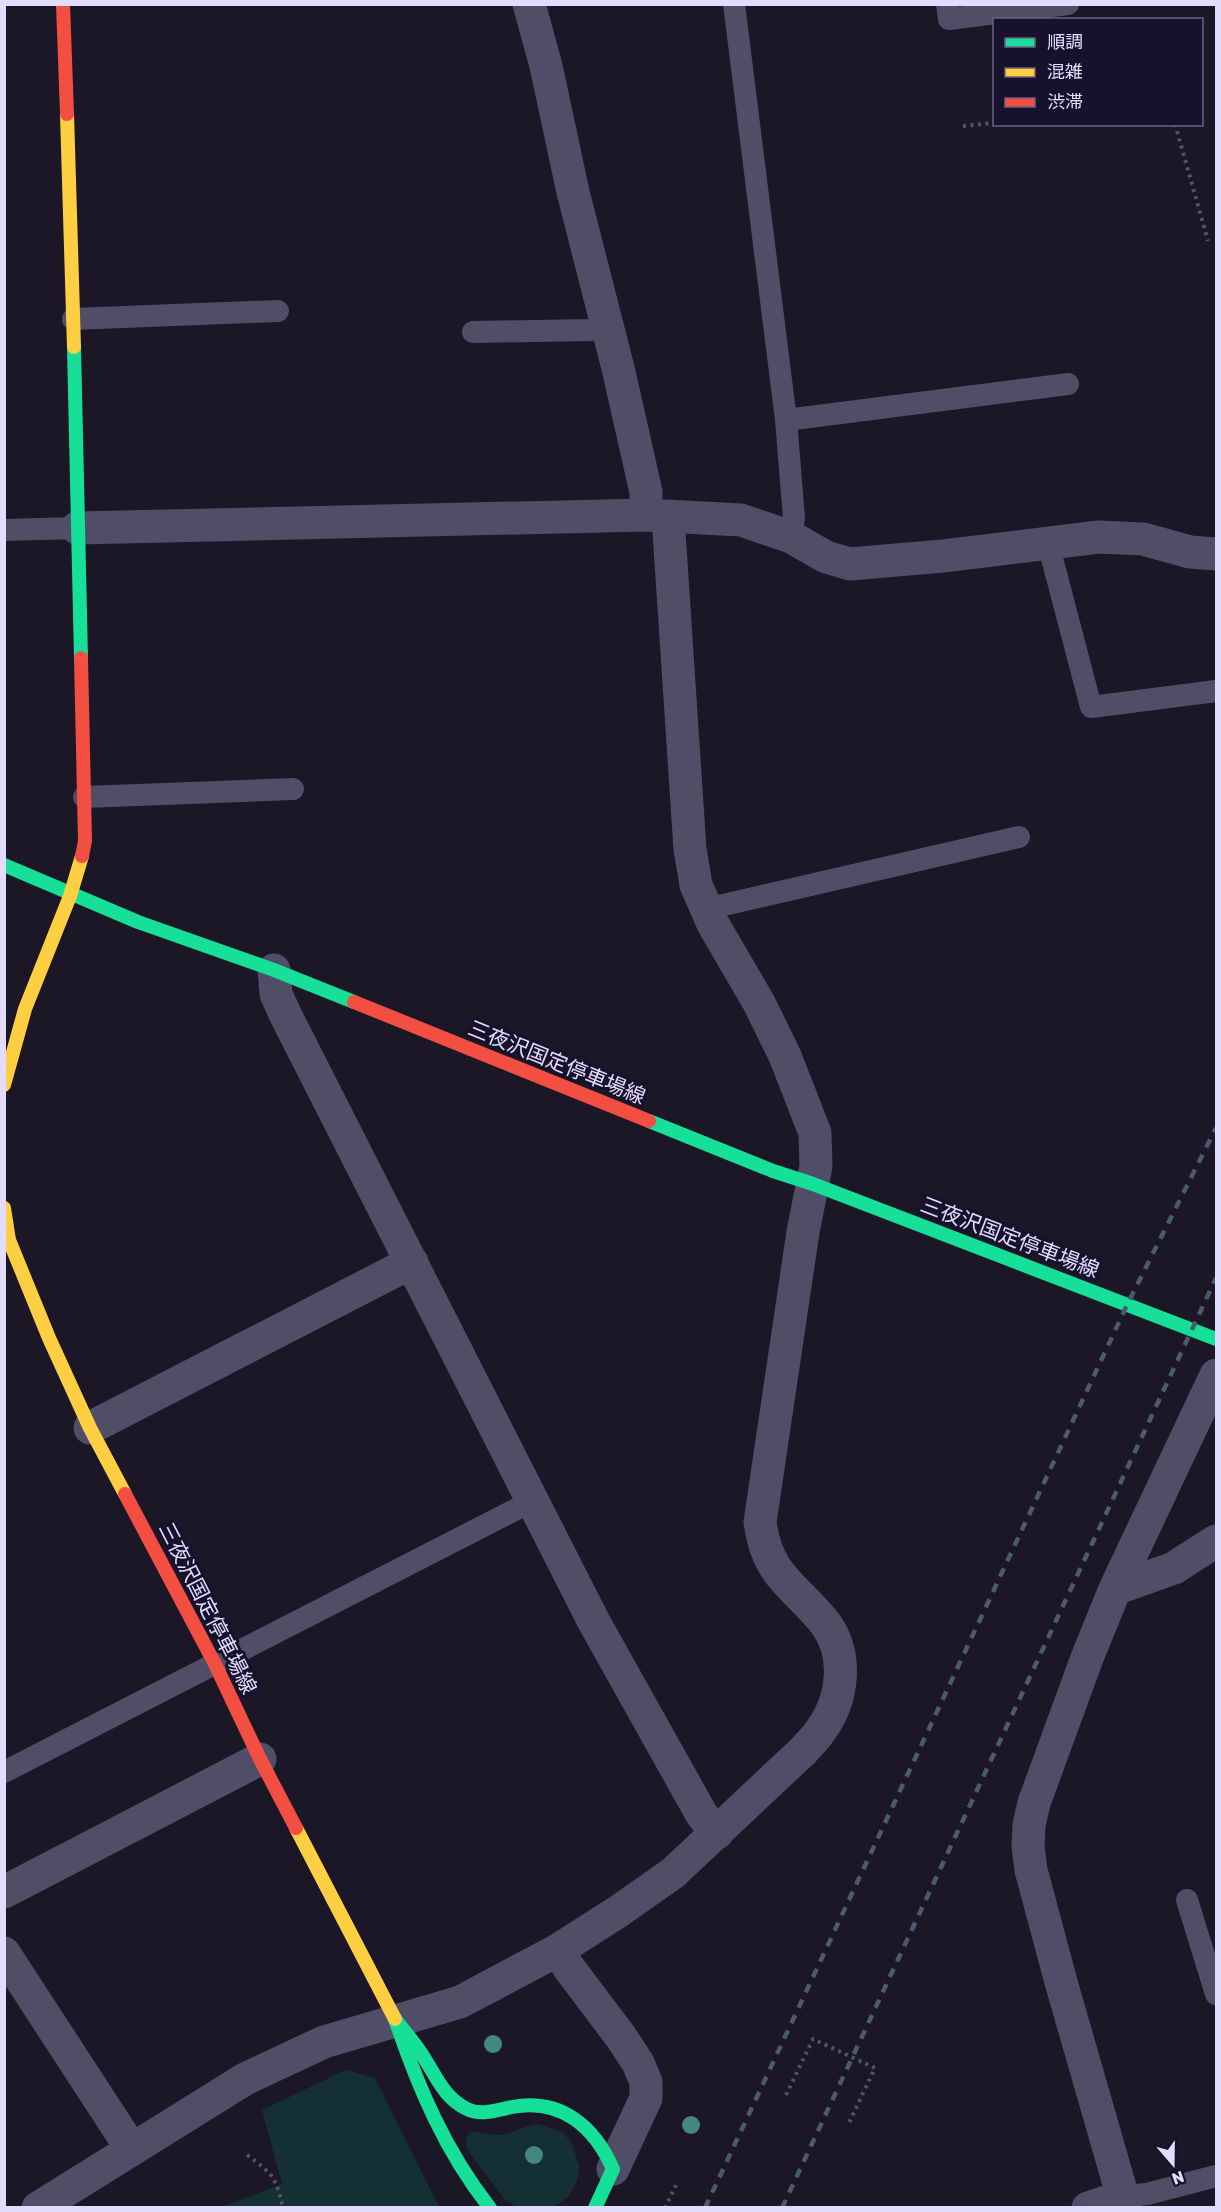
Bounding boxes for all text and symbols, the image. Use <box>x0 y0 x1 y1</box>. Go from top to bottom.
legend <box>993 18 1203 126</box>
text: 順調 <box>1047 31 1083 53</box>
text: 混雑 <box>1047 61 1083 83</box>
text: 渋滞 <box>1047 91 1083 113</box>
street label: 三夜沢国定停車場線 <box>465 1015 649 1109</box>
street label: 三夜沢国定停車場線 <box>917 1191 1103 1283</box>
street label: 三夜沢国定停車場線 <box>154 1518 262 1698</box>
north arrow <box>1143 2134 1203 2194</box>
text: N <box>1169 2167 1187 2189</box>

